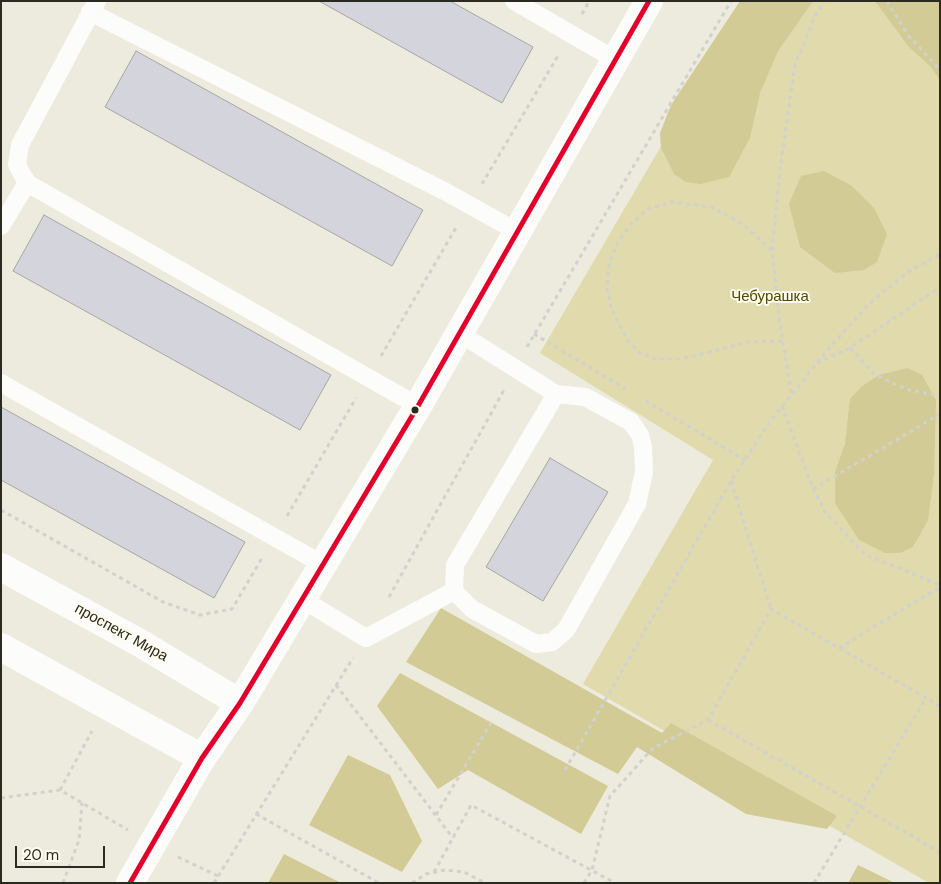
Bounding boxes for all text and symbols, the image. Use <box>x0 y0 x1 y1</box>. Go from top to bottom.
park label: Чебурашка <box>731 288 809 306</box>
unlabelled marker <box>410 405 420 415</box>
street label: проспект Мира <box>71 600 171 666</box>
scale bar <box>18 836 108 868</box>
text: 20 m <box>23 845 59 865</box>

